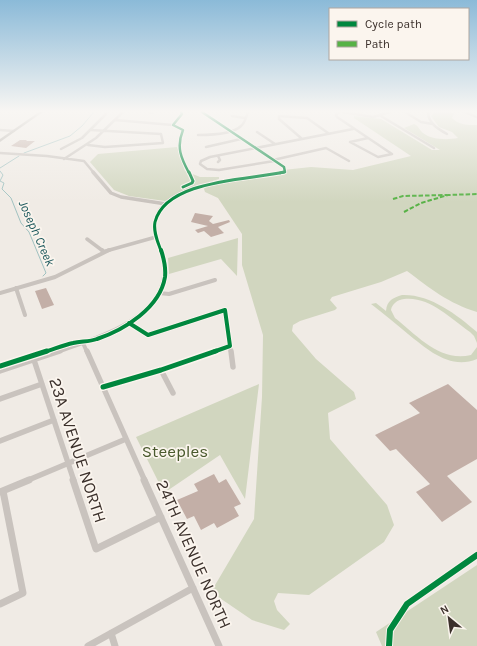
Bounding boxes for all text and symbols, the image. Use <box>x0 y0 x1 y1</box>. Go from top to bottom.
legend <box>329 8 469 60</box>
text: Cycle path <box>365 17 422 31</box>
text: Path <box>365 37 390 51</box>
water label: Joseph Creek <box>16 198 58 269</box>
street label: 23A AVENUE NORTH <box>45 375 111 525</box>
park label: Steeples <box>142 441 208 461</box>
street label: 24TH AVENUE NORTH <box>152 476 236 632</box>
north arrow <box>429 598 469 638</box>
text: N <box>438 602 451 617</box>

